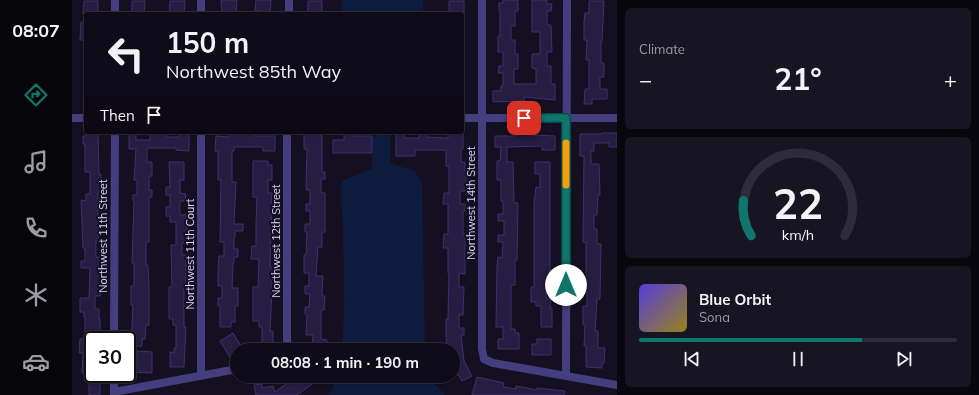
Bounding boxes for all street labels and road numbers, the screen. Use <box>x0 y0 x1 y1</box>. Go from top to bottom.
street label: Northwest 14th Street <box>464 146 478 260</box>
street label: Northwest 11th Street <box>96 179 110 293</box>
street label: Northwest 12th Street <box>269 184 283 298</box>
street label: Northwest 11th Court <box>183 198 197 309</box>

